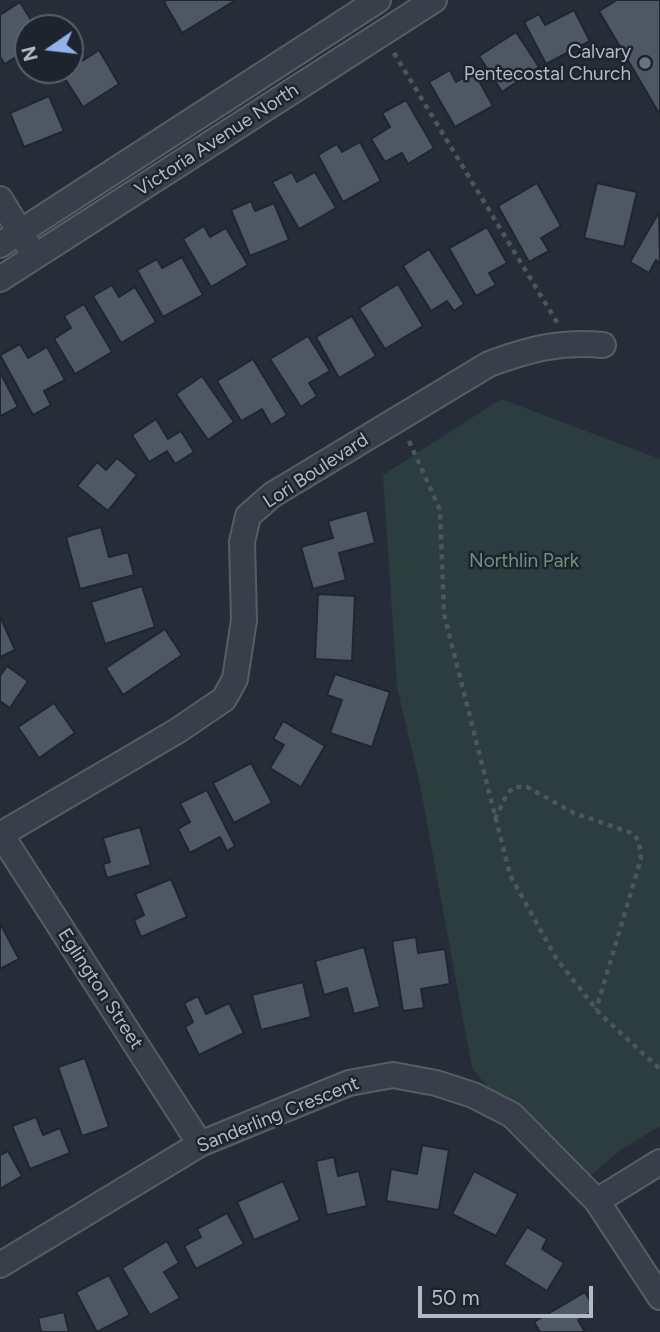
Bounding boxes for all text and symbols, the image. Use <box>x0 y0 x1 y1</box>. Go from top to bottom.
north arrow <box>14 14 84 84</box>
place label: Calvary Pentecostal Church <box>464 41 631 85</box>
text: N <box>17 44 43 64</box>
marker: Calvary Pentecostal Church <box>637 55 653 71</box>
street label: Victoria Avenue North <box>131 79 303 201</box>
street label: Lori Boulevard <box>259 429 373 513</box>
park label: Northlin Park <box>469 550 579 572</box>
street label: Eglington Street <box>52 924 148 1054</box>
street label: Sanderling Crescent <box>194 1072 362 1158</box>
scale bar <box>422 1272 597 1316</box>
text: 50 m <box>431 1285 480 1310</box>

